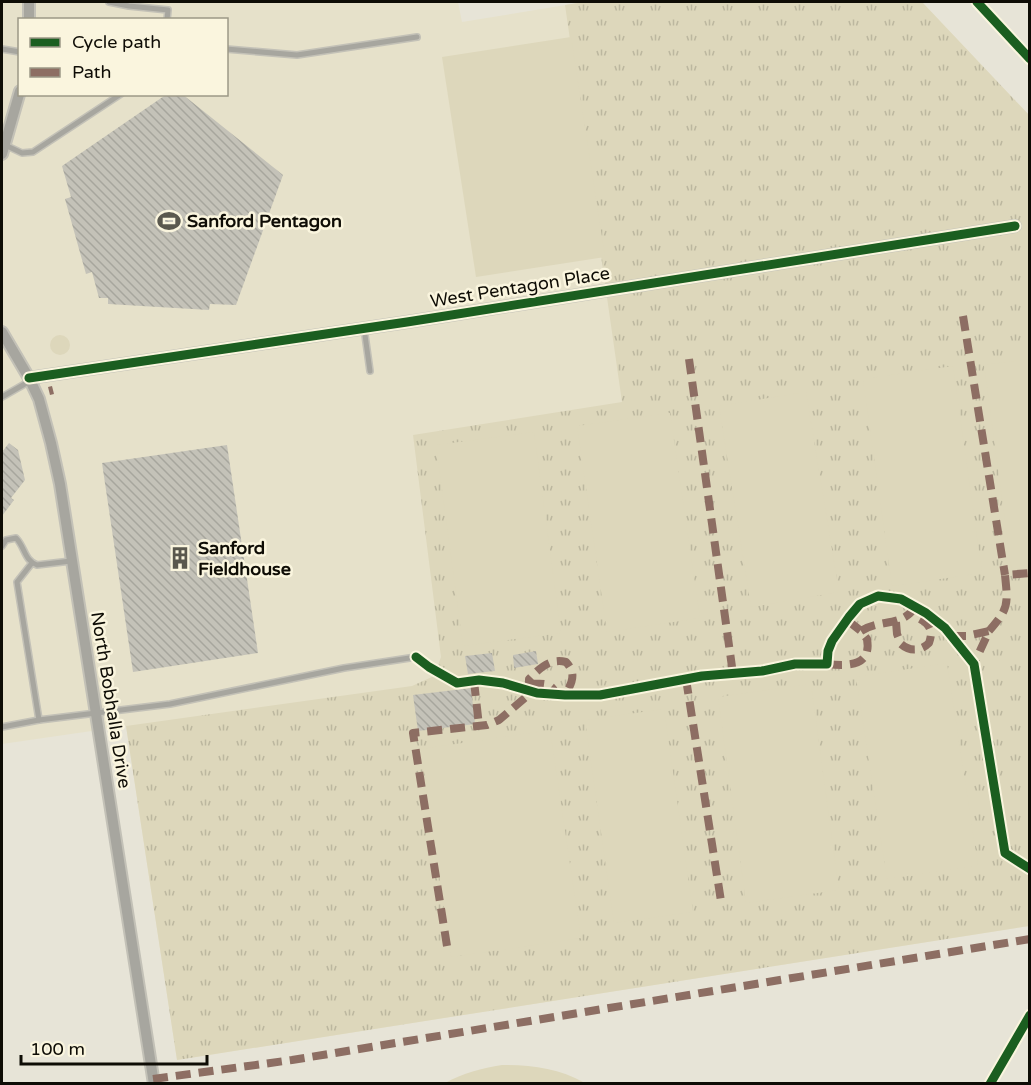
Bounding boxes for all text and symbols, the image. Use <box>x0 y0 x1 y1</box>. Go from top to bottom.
legend <box>18 18 228 96</box>
text: Cycle path <box>72 31 161 53</box>
text: Path <box>72 61 111 83</box>
sports icon: Sanford Pentagon <box>156 208 182 234</box>
place label: Sanford Pentagon <box>187 210 342 232</box>
street label: West Pentagon Place <box>429 262 611 312</box>
place label: Sanford Fieldhouse <box>198 537 291 580</box>
building icon: Sanford Fieldhouse <box>167 545 193 571</box>
street label: North Bobhalla Drive <box>86 610 136 790</box>
scale bar <box>21 1028 207 1066</box>
text: 100 m <box>30 1038 85 1060</box>

